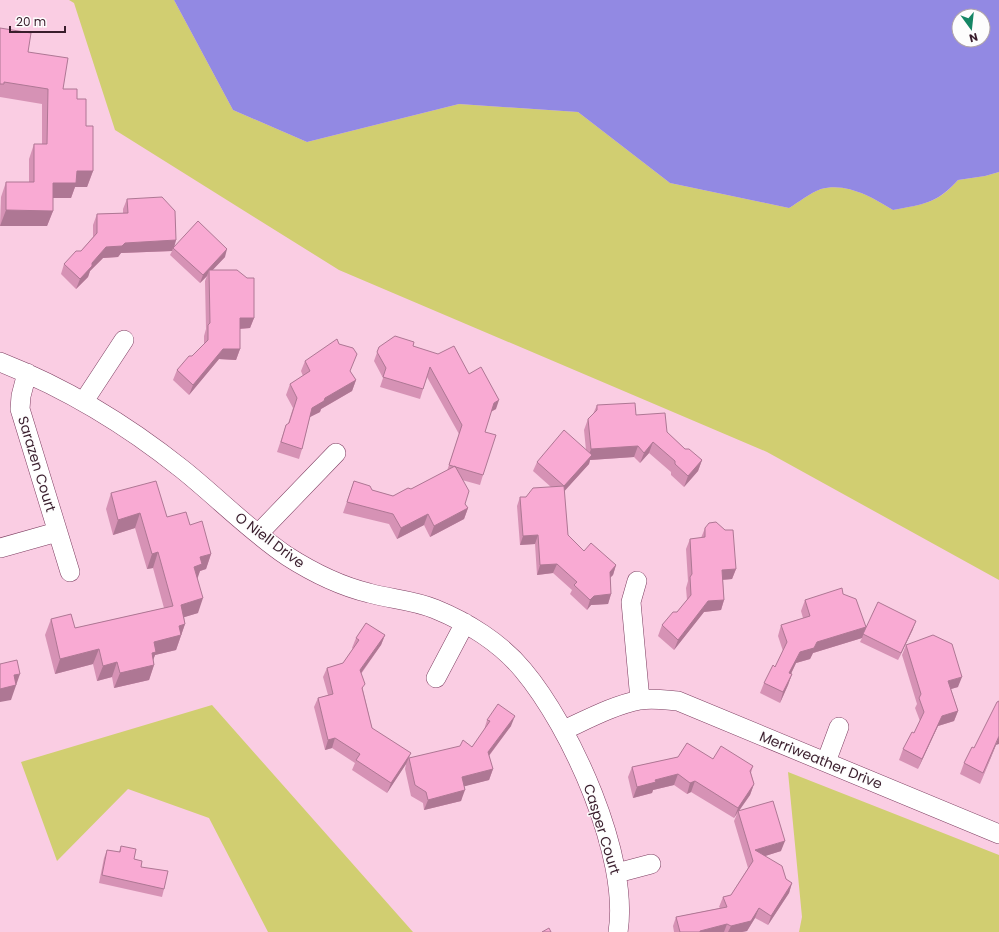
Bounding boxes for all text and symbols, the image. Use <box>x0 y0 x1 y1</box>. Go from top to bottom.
scale bar <box>10 8 65 34</box>
north arrow <box>951 8 991 48</box>
text: 20 m <box>16 13 46 30</box>
text: N <box>968 29 980 46</box>
street label: Sarazen Court <box>13 414 61 514</box>
street label: O Niell Drive <box>231 507 309 573</box>
street label: Merriweather Drive <box>757 726 886 794</box>
street label: Casper Court <box>579 781 625 877</box>

